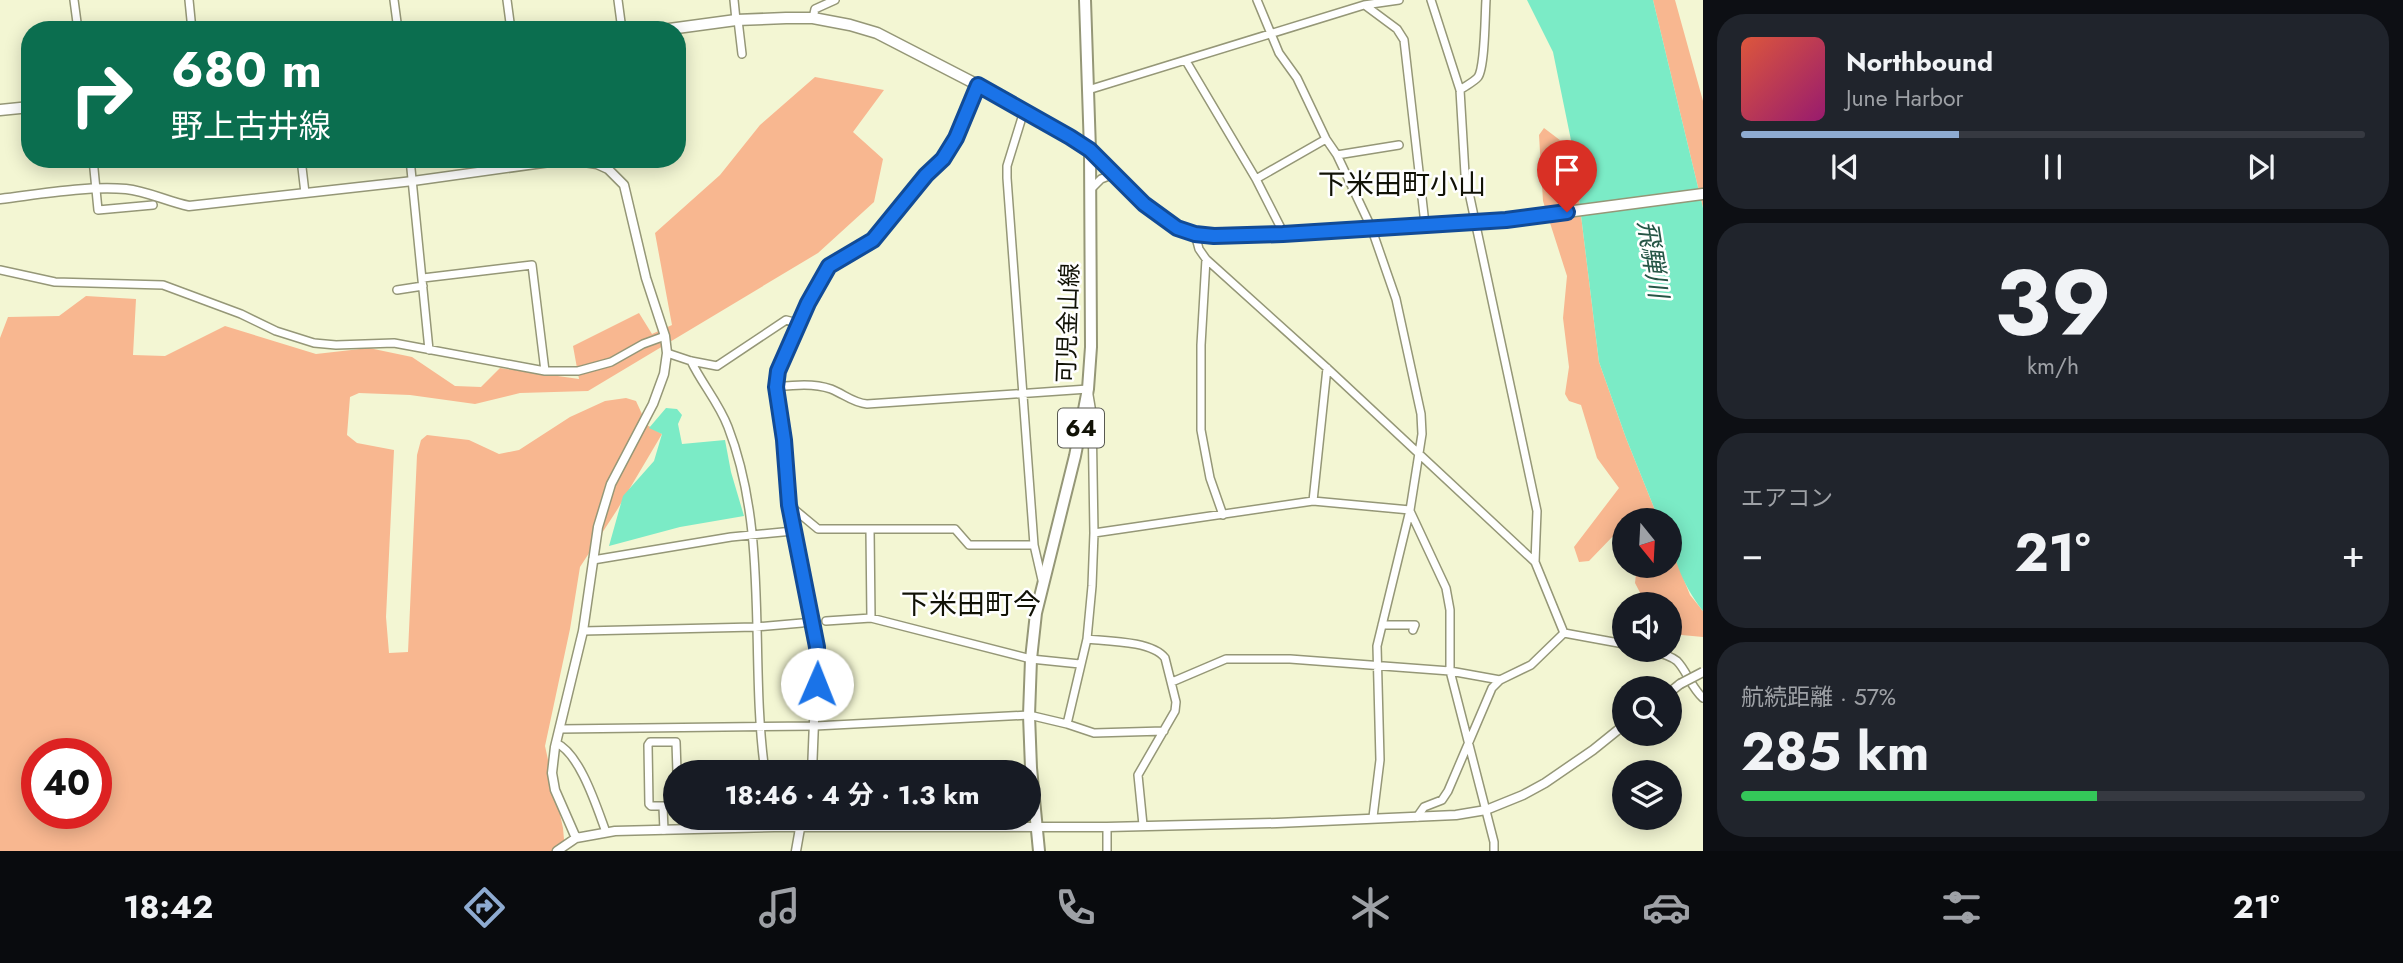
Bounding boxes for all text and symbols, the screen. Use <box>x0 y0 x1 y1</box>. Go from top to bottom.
text: 680 m <box>171 35 322 105</box>
text: Northbound <box>1846 43 1993 81</box>
icon: right <box>56 49 147 140</box>
text: June Harbor <box>1846 81 1963 115</box>
text: 野上古井線 <box>171 103 331 149</box>
pin <box>1537 140 1597 212</box>
icon: previous <box>1826 148 1864 186</box>
icon: pause <box>2034 148 2072 186</box>
icon: next <box>2242 148 2280 186</box>
icon: arrive <box>1548 151 1586 189</box>
district label: 下米田町小山 <box>1318 164 1486 205</box>
water label: 飛騨川 <box>1628 218 1678 303</box>
text: 39 <box>1994 238 2112 369</box>
street label: 可児金山線 <box>1048 262 1087 384</box>
text: km/h <box>2027 349 2079 383</box>
road number: 64 <box>1058 408 1104 448</box>
text: エアコン <box>1741 481 1833 515</box>
north arrow <box>1612 508 1682 578</box>
map controls <box>1612 508 1682 830</box>
text: 21° <box>2015 515 2091 591</box>
text: − <box>1741 526 1763 581</box>
text: + <box>2342 526 2365 581</box>
district label: 下米田町今 <box>901 584 1041 625</box>
button: sound <box>1612 592 1682 662</box>
position arrow <box>780 647 854 721</box>
button: search <box>1612 676 1682 746</box>
text: 航続距離 · 57% <box>1741 680 1896 714</box>
text: 285 km <box>1741 714 1930 790</box>
speed limit sign: 40 <box>21 738 112 829</box>
button: layers <box>1612 760 1682 830</box>
text: 18:46 · 4 分 · 1.3 km <box>724 776 980 814</box>
icon: directions <box>460 883 509 932</box>
icon: music <box>755 883 804 932</box>
icon: phone <box>1051 883 1100 932</box>
icon: climate <box>1346 883 1395 932</box>
icon: car <box>1642 883 1691 932</box>
icon: filters <box>1937 883 1986 932</box>
text: 18:42 <box>123 884 213 930</box>
text: 21° <box>2233 884 2280 930</box>

